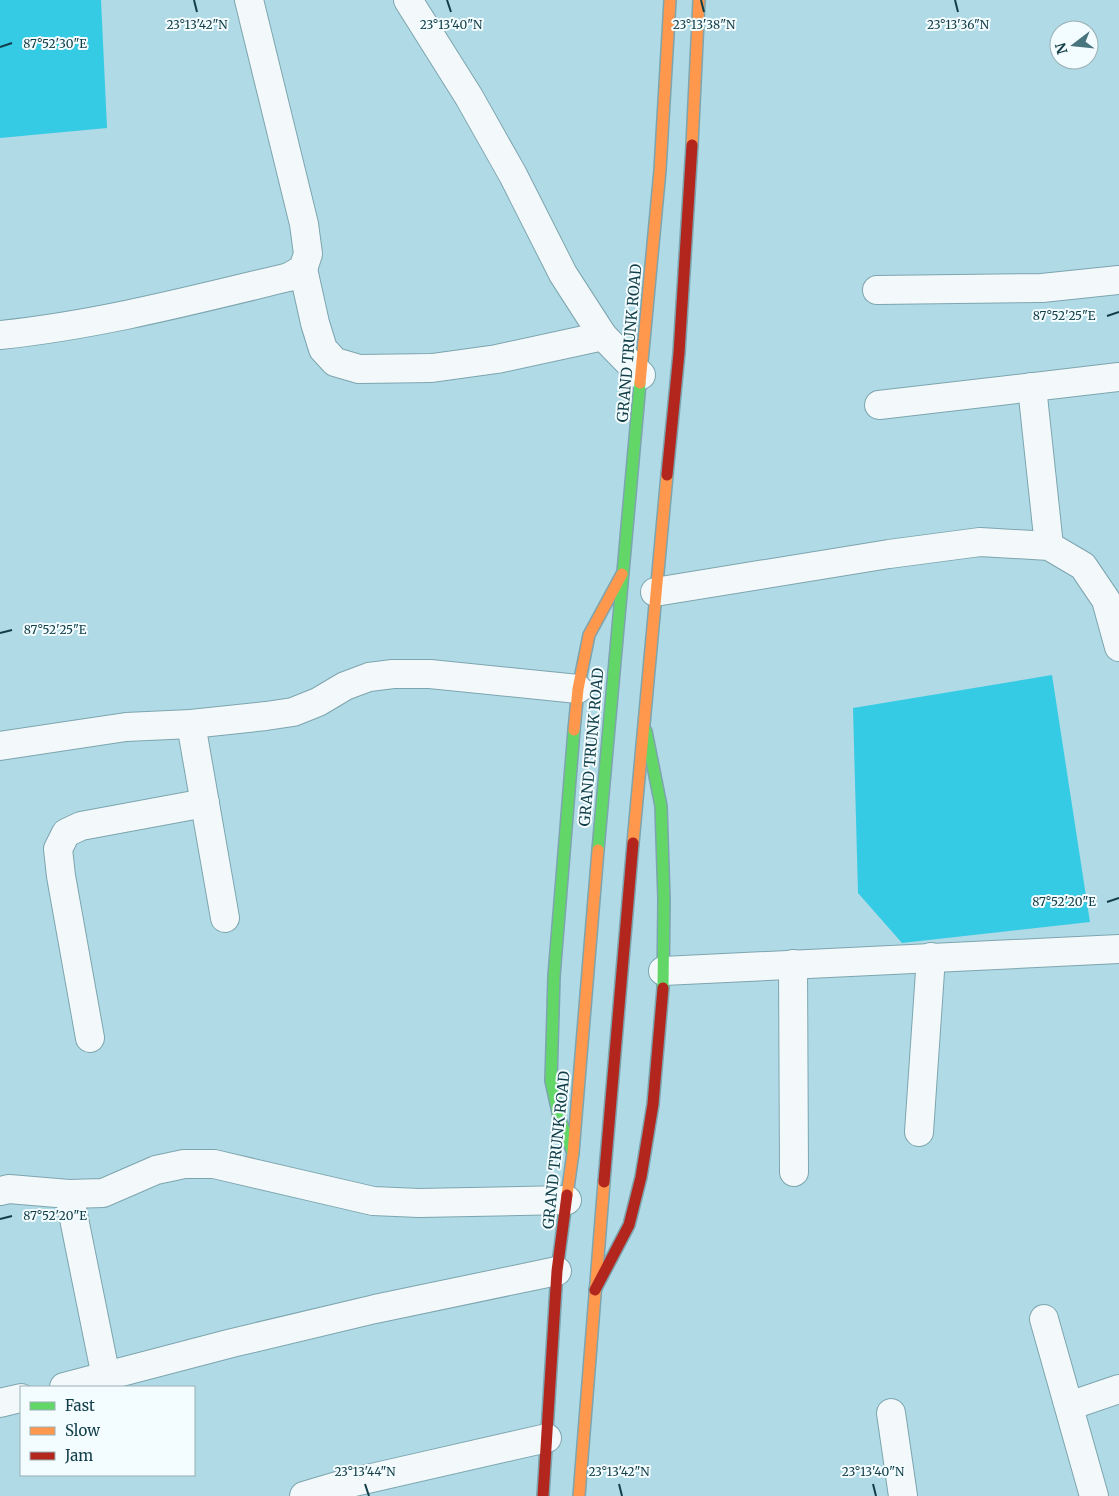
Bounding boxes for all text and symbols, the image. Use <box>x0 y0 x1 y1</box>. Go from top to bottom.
text: 23°13'42"N <box>166 17 228 32</box>
text: 23°13'40"N <box>420 17 483 32</box>
text: 23°13'38"N <box>673 17 736 32</box>
text: 23°13'36"N <box>927 17 990 32</box>
north arrow <box>1049 20 1099 70</box>
text: 87°52'30"E <box>23 36 87 51</box>
text: N <box>1051 41 1072 56</box>
street label: GRAND TRUNK ROAD <box>613 263 645 423</box>
text: 87°52'25"E <box>1033 308 1096 323</box>
text: 87°52'25"E <box>24 622 87 637</box>
street label: GRAND TRUNK ROAD <box>575 667 607 827</box>
text: 87°52'20"E <box>1032 894 1096 909</box>
street label: GRAND TRUNK ROAD <box>538 1070 574 1230</box>
text: 87°52'20"E <box>23 1208 87 1223</box>
legend <box>20 1386 195 1476</box>
text: Fast <box>65 1396 95 1415</box>
text: Slow <box>65 1421 100 1440</box>
text: Jam <box>64 1446 93 1465</box>
text: 23°13'44"N <box>334 1464 396 1479</box>
text: 23°13'42"N <box>588 1464 650 1479</box>
text: 23°13'40"N <box>842 1464 905 1479</box>

